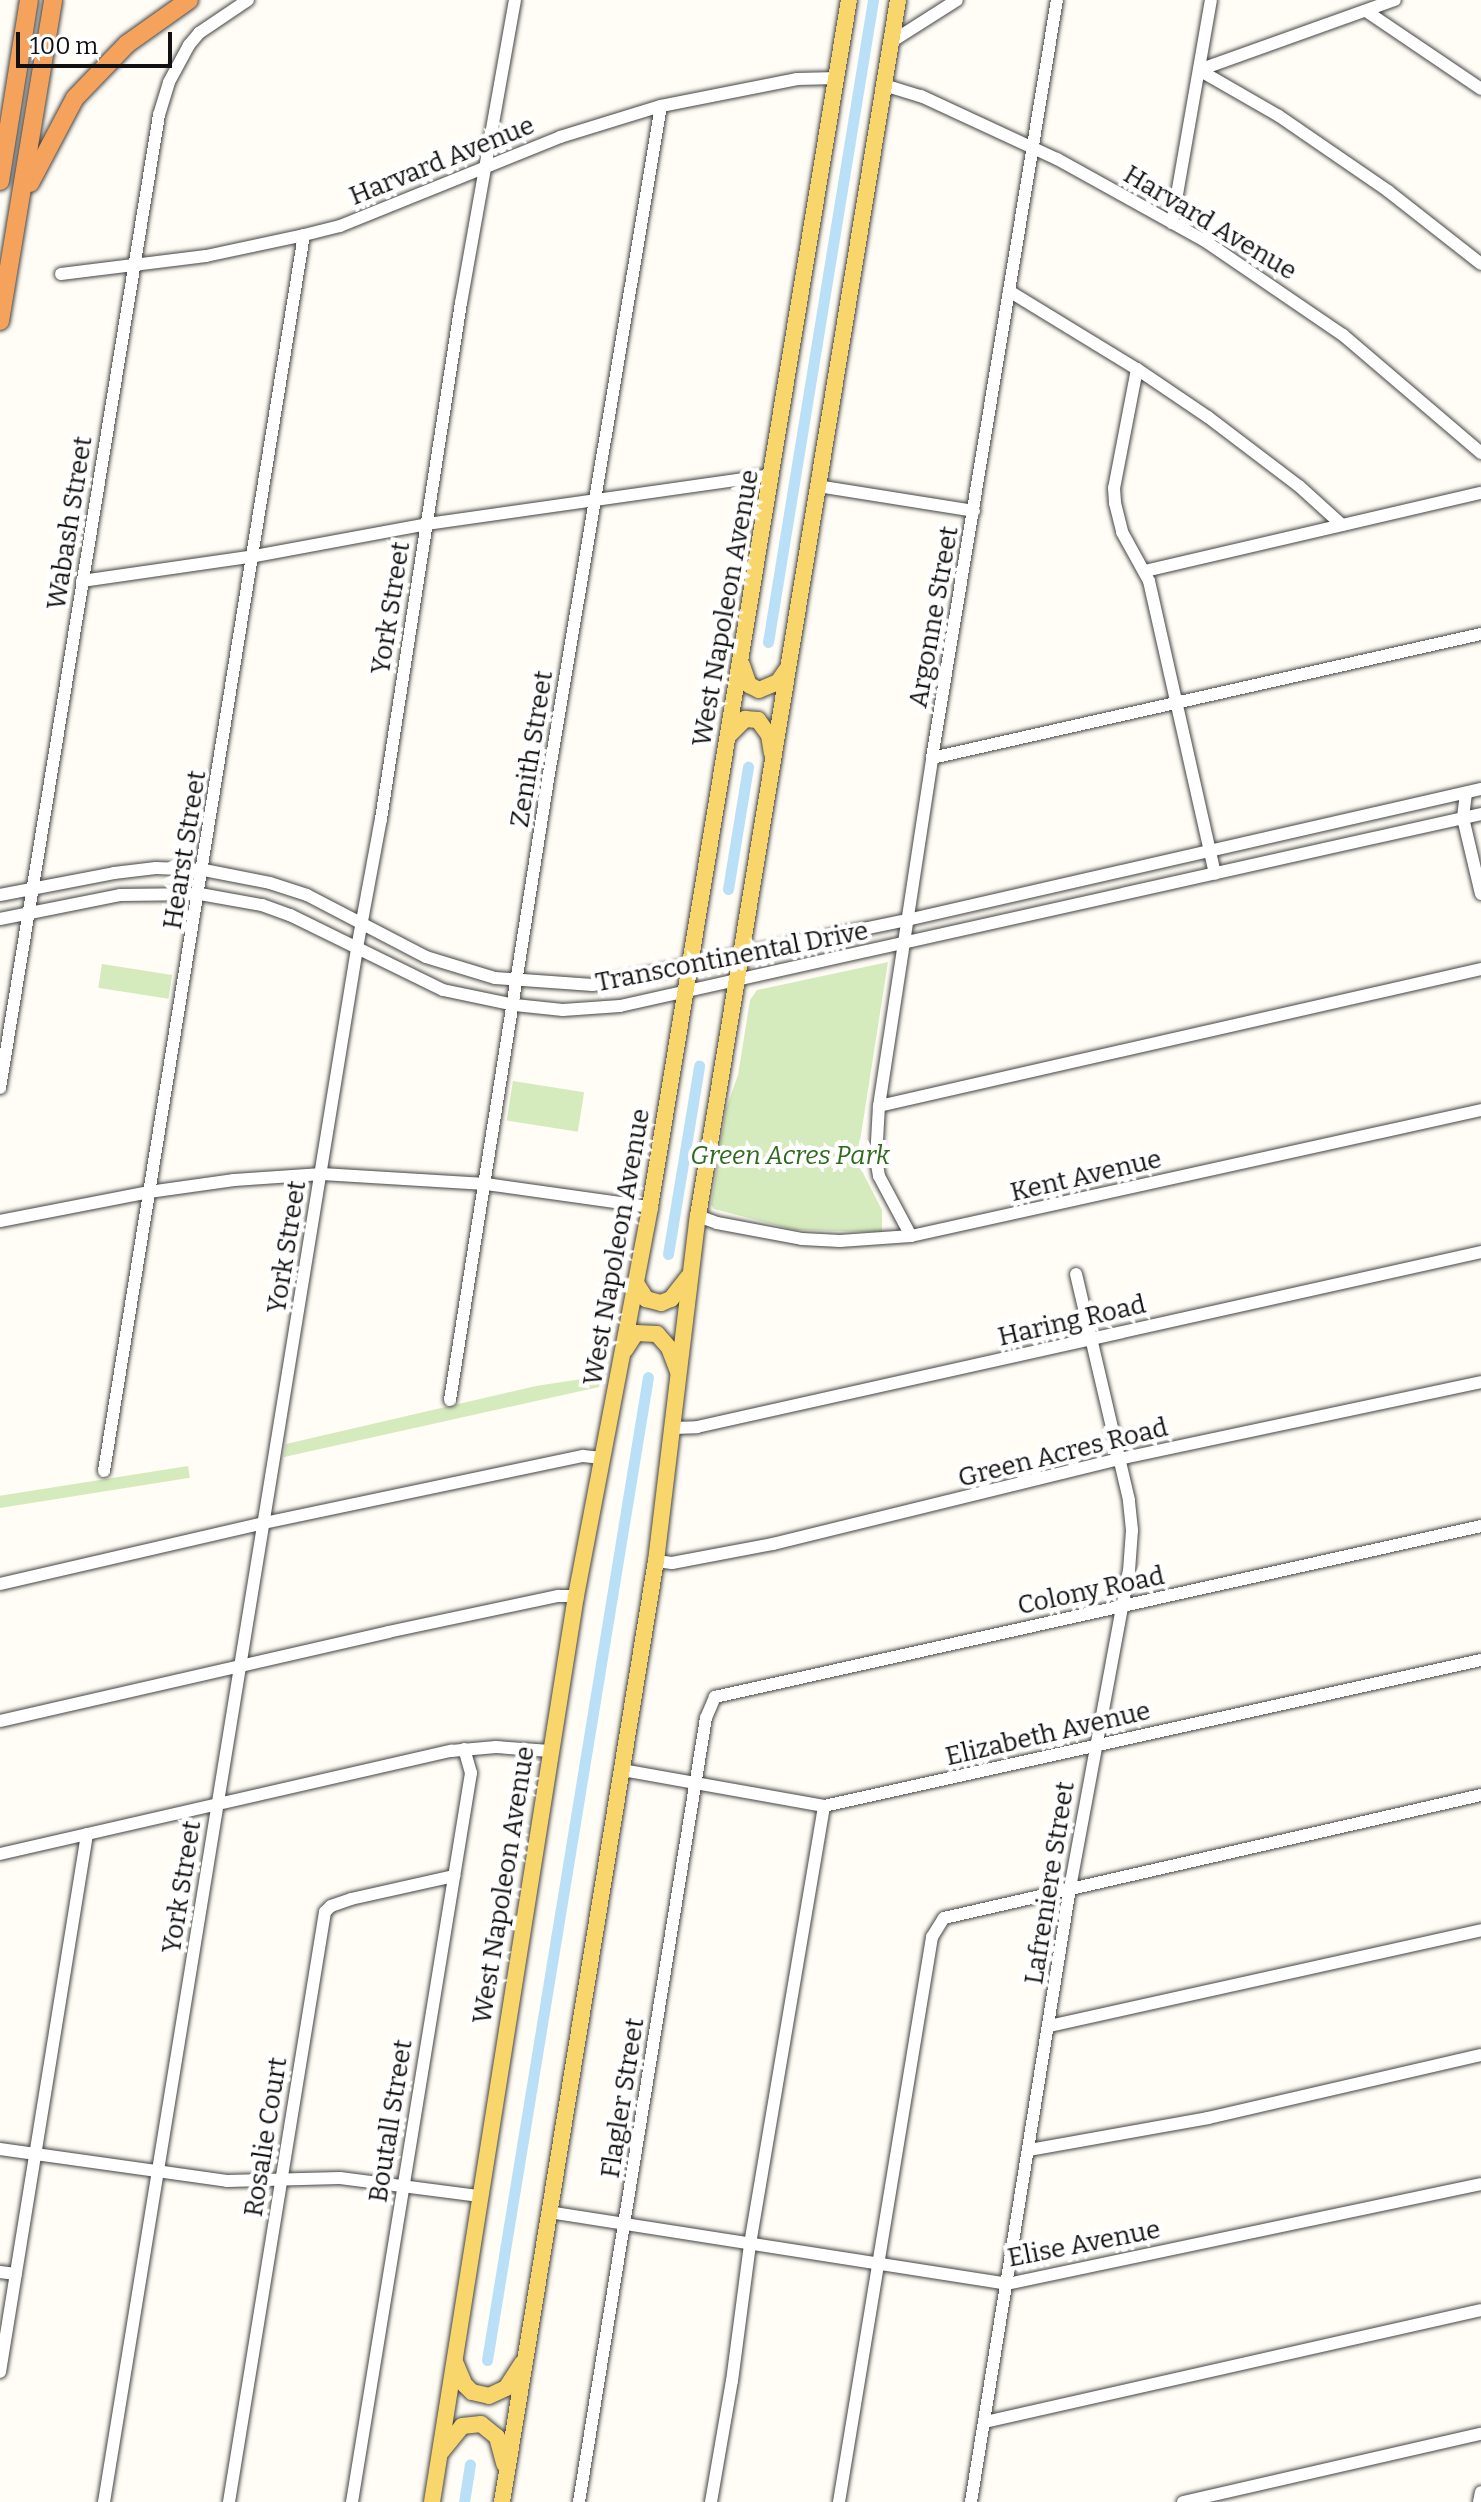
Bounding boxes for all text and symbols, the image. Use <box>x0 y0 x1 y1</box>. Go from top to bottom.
scale bar <box>20 16 176 66</box>
text: 100 m <box>30 32 98 60</box>
street label: Harvard Avenue <box>345 110 539 212</box>
street label: Harvard Avenue <box>1118 159 1302 287</box>
street label: Wabash Street <box>41 434 99 612</box>
street label: West Napoleon Avenue <box>686 467 766 749</box>
street label: Argonne Street <box>903 524 965 710</box>
street label: York Street <box>365 539 417 677</box>
street label: Zenith Street <box>504 668 560 830</box>
street label: Hearst Street <box>157 768 213 932</box>
street label: Transcontinental Drive <box>593 915 871 999</box>
street label: West Napoleon Avenue <box>577 1106 657 1388</box>
park label: Green Acres Park <box>690 1140 890 1172</box>
street label: Kent Avenue <box>1007 1143 1165 1209</box>
street label: York Street <box>261 1178 313 1316</box>
street label: Haring Road <box>995 1289 1149 1353</box>
street label: Green Acres Road <box>955 1412 1171 1494</box>
street label: Colony Road <box>1015 1560 1167 1622</box>
street label: Elizabeth Avenue <box>943 1695 1153 1773</box>
street label: West Napoleon Avenue <box>467 1744 541 2026</box>
street label: Lafreniere Street <box>1019 1779 1081 1987</box>
street label: York Street <box>156 1818 208 1956</box>
street label: Flagler Street <box>595 2016 651 2180</box>
street label: Boutall Street <box>363 2037 419 2205</box>
street label: Rosalie Court <box>238 2055 294 2219</box>
street label: Elise Avenue <box>1005 2214 1163 2274</box>

